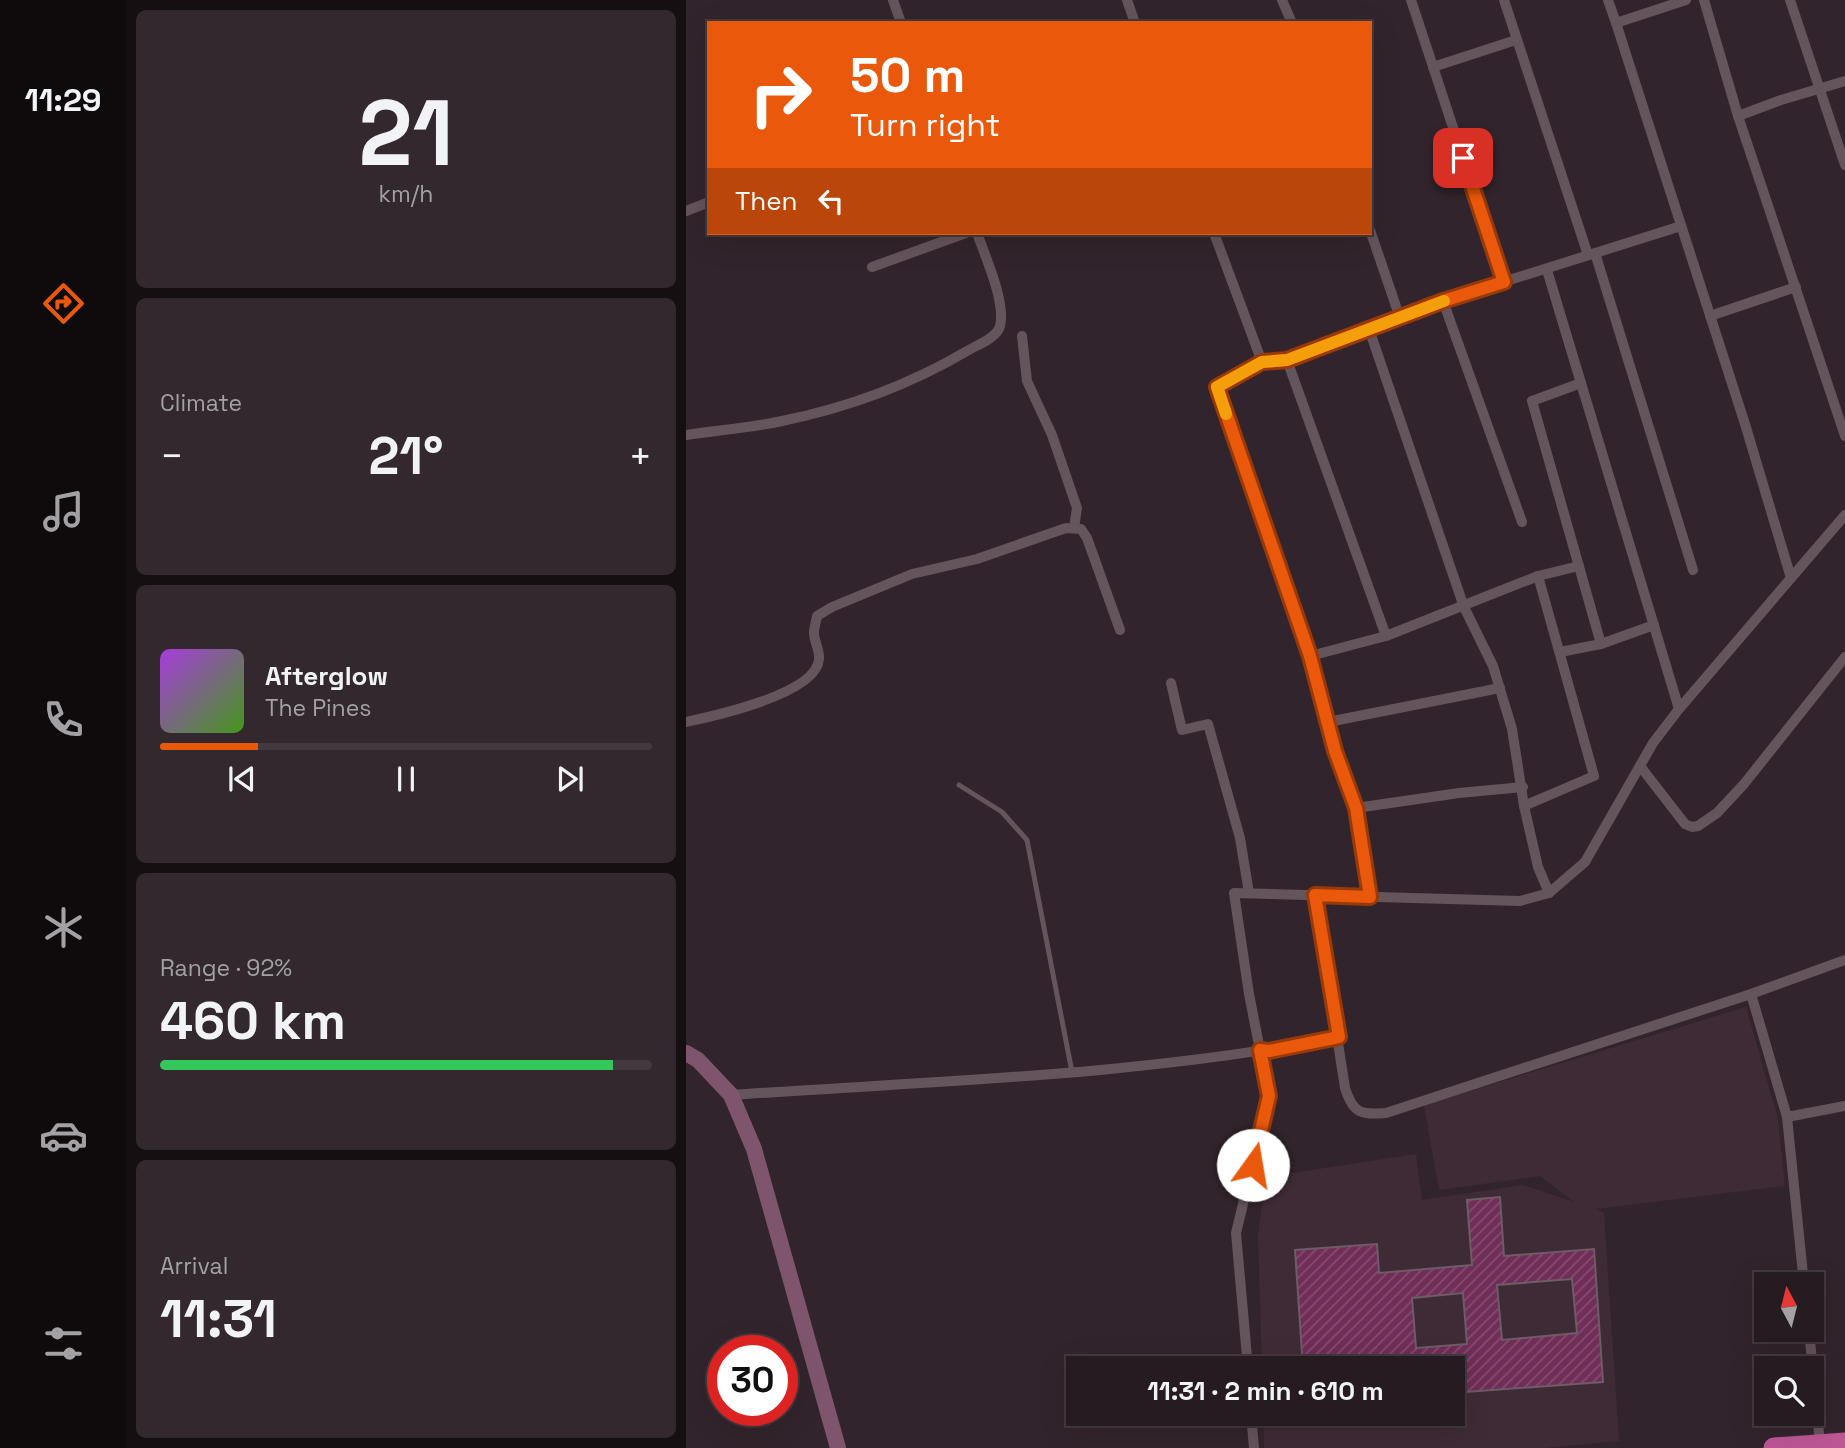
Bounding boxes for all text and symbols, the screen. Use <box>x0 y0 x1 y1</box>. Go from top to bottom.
text: 50 m <box>850 44 965 106</box>
icon: right <box>735 49 826 140</box>
text: 21 <box>358 75 454 192</box>
text: 11:29 <box>24 80 102 120</box>
text: Turn right <box>850 105 1000 145</box>
pin <box>1433 128 1493 188</box>
icon: arrive <box>1444 139 1482 177</box>
text: km/h <box>379 179 433 209</box>
icon: left <box>812 182 850 220</box>
text: Then <box>735 184 798 218</box>
icon: directions <box>39 279 88 328</box>
text: Climate <box>160 388 242 418</box>
text: 21° <box>369 423 443 489</box>
text: − <box>160 432 184 480</box>
text: + <box>628 432 652 480</box>
icon: music <box>39 487 88 536</box>
text: Afterglow <box>265 659 388 693</box>
text: The Pines <box>265 693 371 723</box>
icon: phone <box>39 695 88 744</box>
icon: previous <box>223 760 261 798</box>
icon: pause <box>387 760 425 798</box>
icon: next <box>551 760 589 798</box>
icon: climate <box>39 903 88 952</box>
text: Range · 92% <box>160 953 292 983</box>
text: 460 km <box>160 988 346 1054</box>
icon: car <box>39 1111 88 1160</box>
position arrow <box>1216 1128 1290 1202</box>
text: Arrival <box>160 1251 228 1281</box>
north arrow <box>1754 1272 1824 1342</box>
map controls <box>1754 1272 1824 1426</box>
text: 11:31 <box>160 1286 277 1352</box>
icon: filters <box>39 1319 88 1368</box>
speed limit sign: 30 <box>707 1335 798 1426</box>
button: search <box>1754 1356 1824 1426</box>
text: 11:31 · 2 min · 610 m <box>1147 1374 1384 1408</box>

